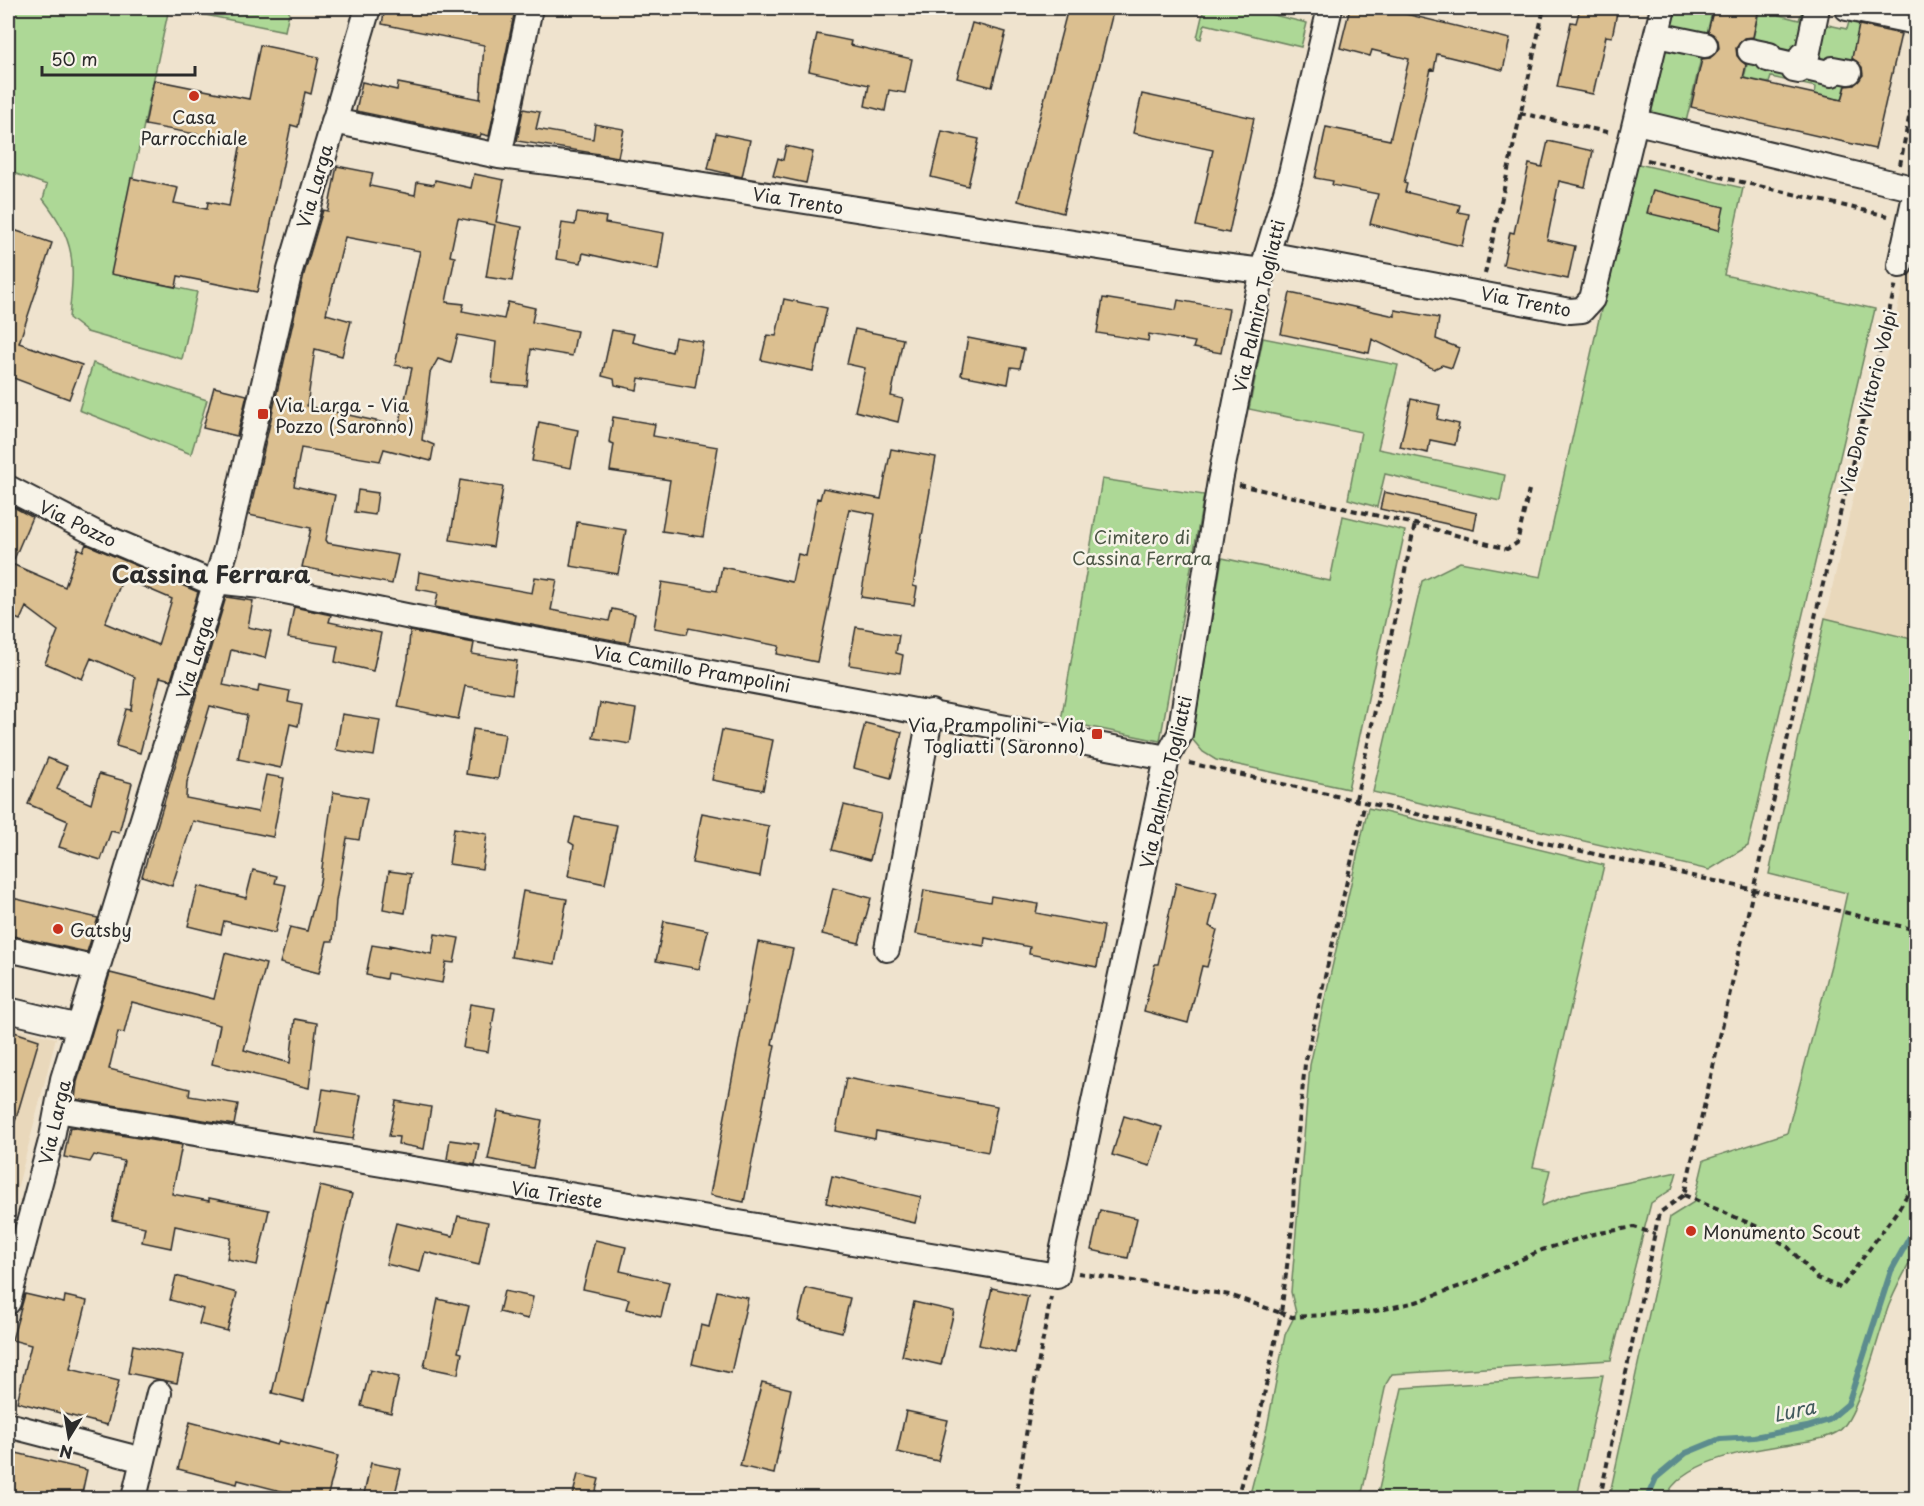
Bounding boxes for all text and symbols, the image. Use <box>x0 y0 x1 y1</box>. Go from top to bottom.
scale bar <box>42 39 195 77</box>
text: 50 m <box>51 45 98 72</box>
marker: Casa Parrocchiale <box>187 89 201 103</box>
place label: Casa Parrocchiale <box>140 103 248 151</box>
street label: Via Larga <box>289 140 339 231</box>
street label: Via Trento <box>751 180 845 220</box>
street label: Via Palmiro Togliatti <box>1225 217 1291 395</box>
street label: Via Trento <box>1478 279 1574 323</box>
street label: Via Don Vittorio Volpi <box>1831 307 1903 497</box>
place label: Via Larga - Via Pozzo (Saronno) <box>275 391 414 439</box>
marker: Via Larga - Via Pozzo (Saronno) <box>256 407 270 421</box>
street label: Via Pozzo <box>35 493 121 553</box>
park label: Cimitero di Cassina Ferrara <box>1072 523 1213 571</box>
district label: Cassina Ferrara <box>111 555 311 591</box>
street label: Via Larga <box>169 611 220 702</box>
street label: Via Camillo Prampolini <box>591 637 793 699</box>
street label: Via Palmiro Togliatti <box>1132 693 1198 871</box>
place label: Via Prampolini - Via Togliatti (Saronno) <box>908 711 1086 759</box>
marker: Via Prampolini - Via Togliatti (Saronno) <box>1090 727 1104 741</box>
place label: Gatsby <box>70 916 132 943</box>
marker: Gatsby <box>51 922 65 936</box>
street label: Via Larga <box>31 1076 77 1167</box>
street label: Via Trieste <box>509 1173 605 1215</box>
place label: Monumento Scout <box>1703 1218 1860 1245</box>
marker: Monumento Scout <box>1684 1224 1698 1238</box>
water label: Lura <box>1770 1391 1819 1429</box>
north arrow <box>39 1407 99 1467</box>
text: N <box>57 1440 74 1466</box>

